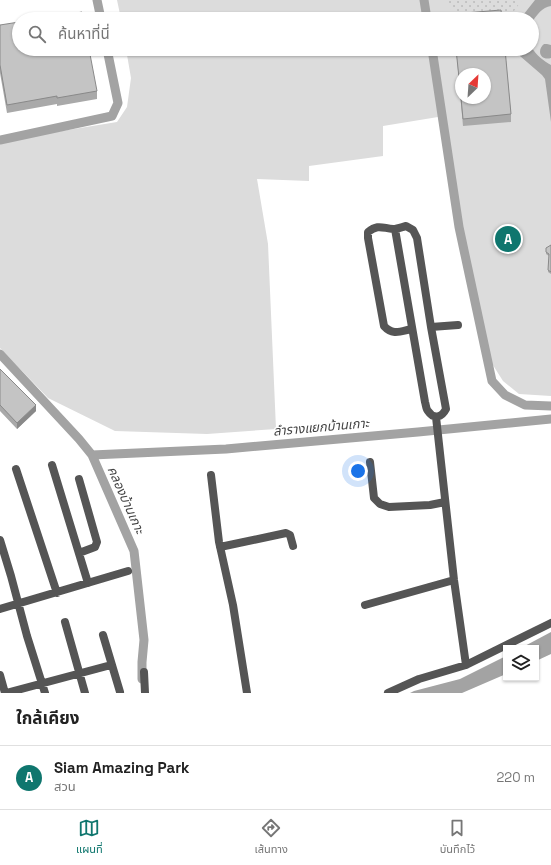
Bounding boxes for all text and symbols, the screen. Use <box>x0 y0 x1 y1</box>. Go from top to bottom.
search box <box>12 12 539 56</box>
icon: search <box>26 23 48 45</box>
text: ค้นหาที่นี่ <box>58 24 110 43</box>
north arrow <box>455 68 491 104</box>
pin: A <box>495 224 521 254</box>
water label: ลำรางแยกบ้านเกาะ <box>272 414 371 440</box>
your location <box>348 461 368 481</box>
water label: คลองบ้านเกาะ <box>104 464 149 538</box>
map controls <box>503 645 539 681</box>
button: layers <box>503 645 539 681</box>
text: ใกล้เคียง <box>16 707 79 729</box>
text: Siam Amazing Park <box>54 758 190 777</box>
text: A <box>25 769 33 786</box>
text: 220 m <box>496 769 535 786</box>
text: สวน <box>54 778 76 795</box>
tab: แผนที่ <box>76 817 103 858</box>
tab: เส้นทาง <box>255 817 288 858</box>
tab: บันทึกไว้ <box>440 817 475 858</box>

